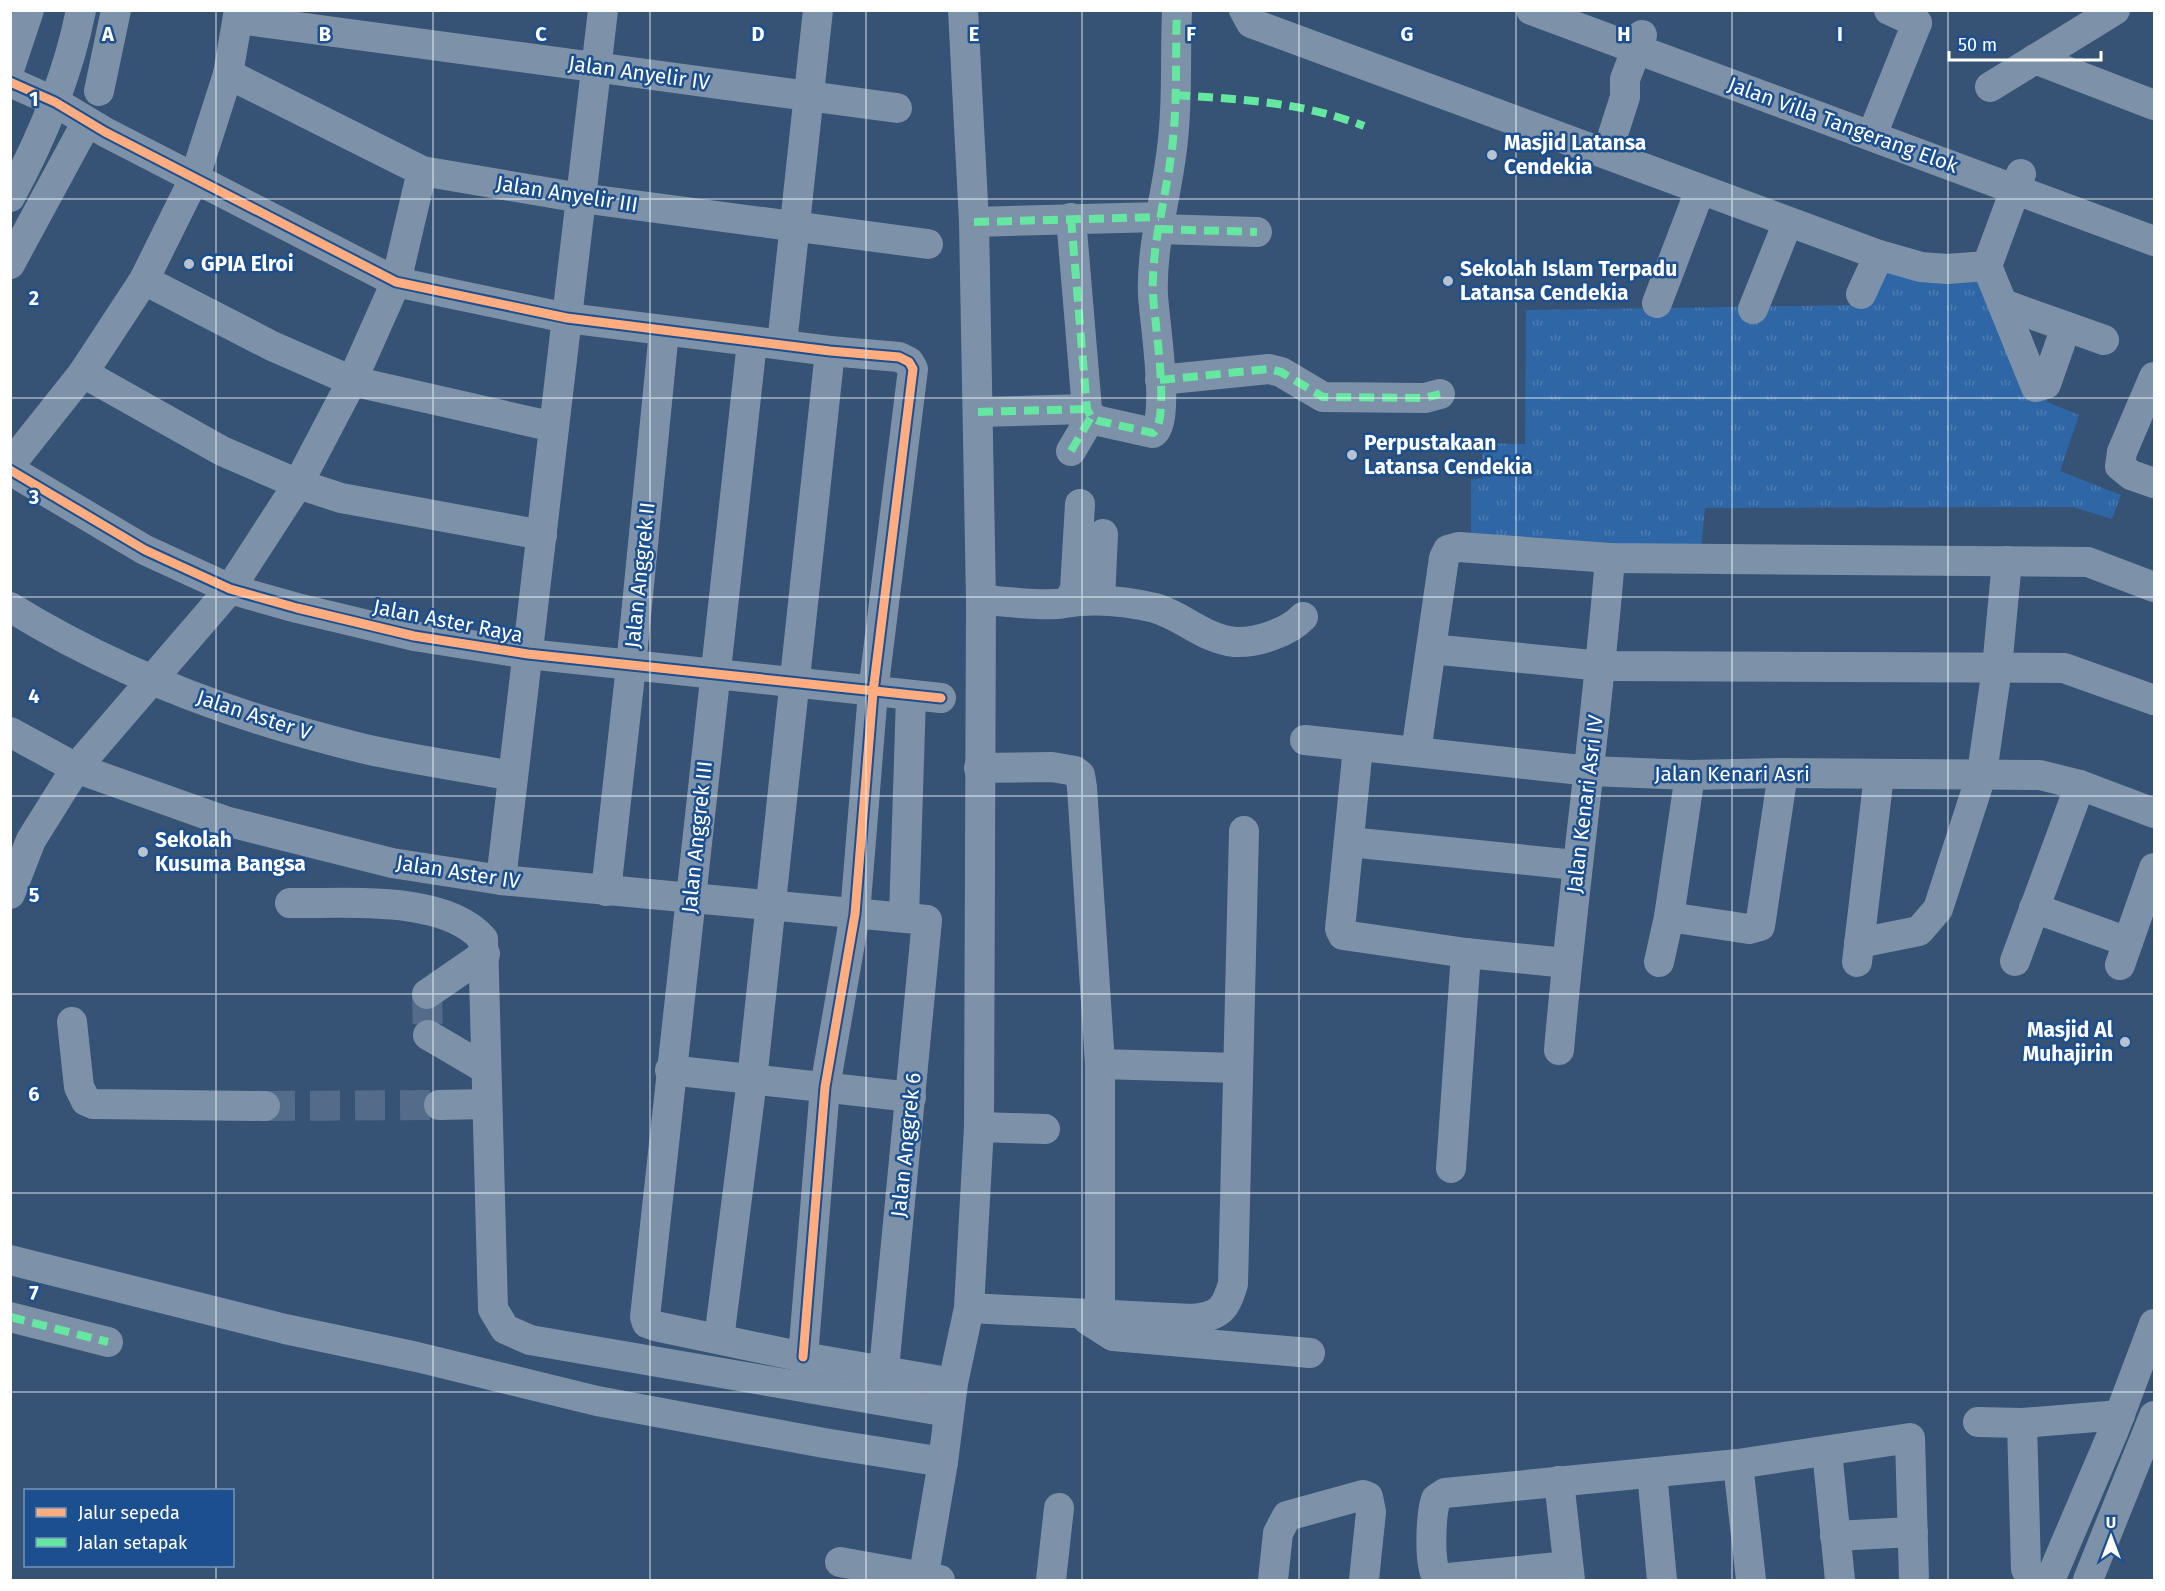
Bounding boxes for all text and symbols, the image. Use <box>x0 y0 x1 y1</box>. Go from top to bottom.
text: A <box>101 22 115 46</box>
text: B <box>319 22 331 46</box>
text: C <box>535 22 547 46</box>
text: D <box>751 22 765 46</box>
text: E <box>969 22 979 46</box>
text: F <box>1186 22 1196 46</box>
text: G <box>1401 22 1413 46</box>
text: H <box>1617 22 1631 46</box>
text: I <box>1837 22 1843 46</box>
scale bar <box>1949 24 2100 62</box>
text: 50 m <box>1958 34 1997 56</box>
street label: Jalan Anyelir IV <box>567 50 712 96</box>
street label: Jalan Villa Tangerang Elok <box>1724 71 1962 179</box>
text: 1 <box>29 87 39 111</box>
place label: Masjid Latansa Cendekia <box>1504 130 1646 180</box>
marker: Masjid Latansa Cendekia <box>1485 148 1499 162</box>
street label: Jalan Anyelir III <box>494 170 640 218</box>
place label: GPIA Elroi <box>201 251 294 277</box>
place label: Sekolah Islam Terpadu Latansa Cendekia <box>1460 256 1677 306</box>
marker: GPIA Elroi <box>182 257 196 271</box>
marker: Sekolah Islam Terpadu Latansa Cendekia <box>1441 274 1455 288</box>
text: 2 <box>29 286 39 310</box>
place label: Perpustakaan Latansa Cendekia <box>1364 430 1533 480</box>
marker: Perpustakaan Latansa Cendekia <box>1345 448 1359 462</box>
text: 3 <box>28 485 39 509</box>
street label: Jalan Anggrek II <box>619 501 661 649</box>
street label: Jalan Aster Raya <box>371 594 525 648</box>
text: 4 <box>28 684 40 708</box>
street label: Jalan Aster V <box>193 684 315 746</box>
street label: Jalan Kenari Asri IV <box>1561 713 1609 894</box>
street label: Jalan Anggrek III <box>676 760 718 914</box>
street label: Jalan Kenari Asri <box>1654 761 1810 787</box>
place label: Sekolah Kusuma Bangsa <box>155 827 306 877</box>
marker: Sekolah Kusuma Bangsa <box>136 845 150 859</box>
street label: Jalan Aster IV <box>394 849 522 895</box>
text: 5 <box>29 883 40 907</box>
place label: Masjid Al Muhajirin <box>2023 1017 2114 1067</box>
marker: Masjid Al Muhajirin <box>2118 1035 2132 1049</box>
street label: Jalan Anggrek 6 <box>885 1071 927 1219</box>
text: 6 <box>28 1082 40 1106</box>
text: 7 <box>29 1281 39 1305</box>
legend <box>24 1489 234 1567</box>
text: Jalur sepeda <box>78 1502 180 1524</box>
north arrow <box>2081 1507 2141 1567</box>
text: U <box>2106 1513 2116 1532</box>
text: Jalan setapak <box>78 1532 188 1554</box>

